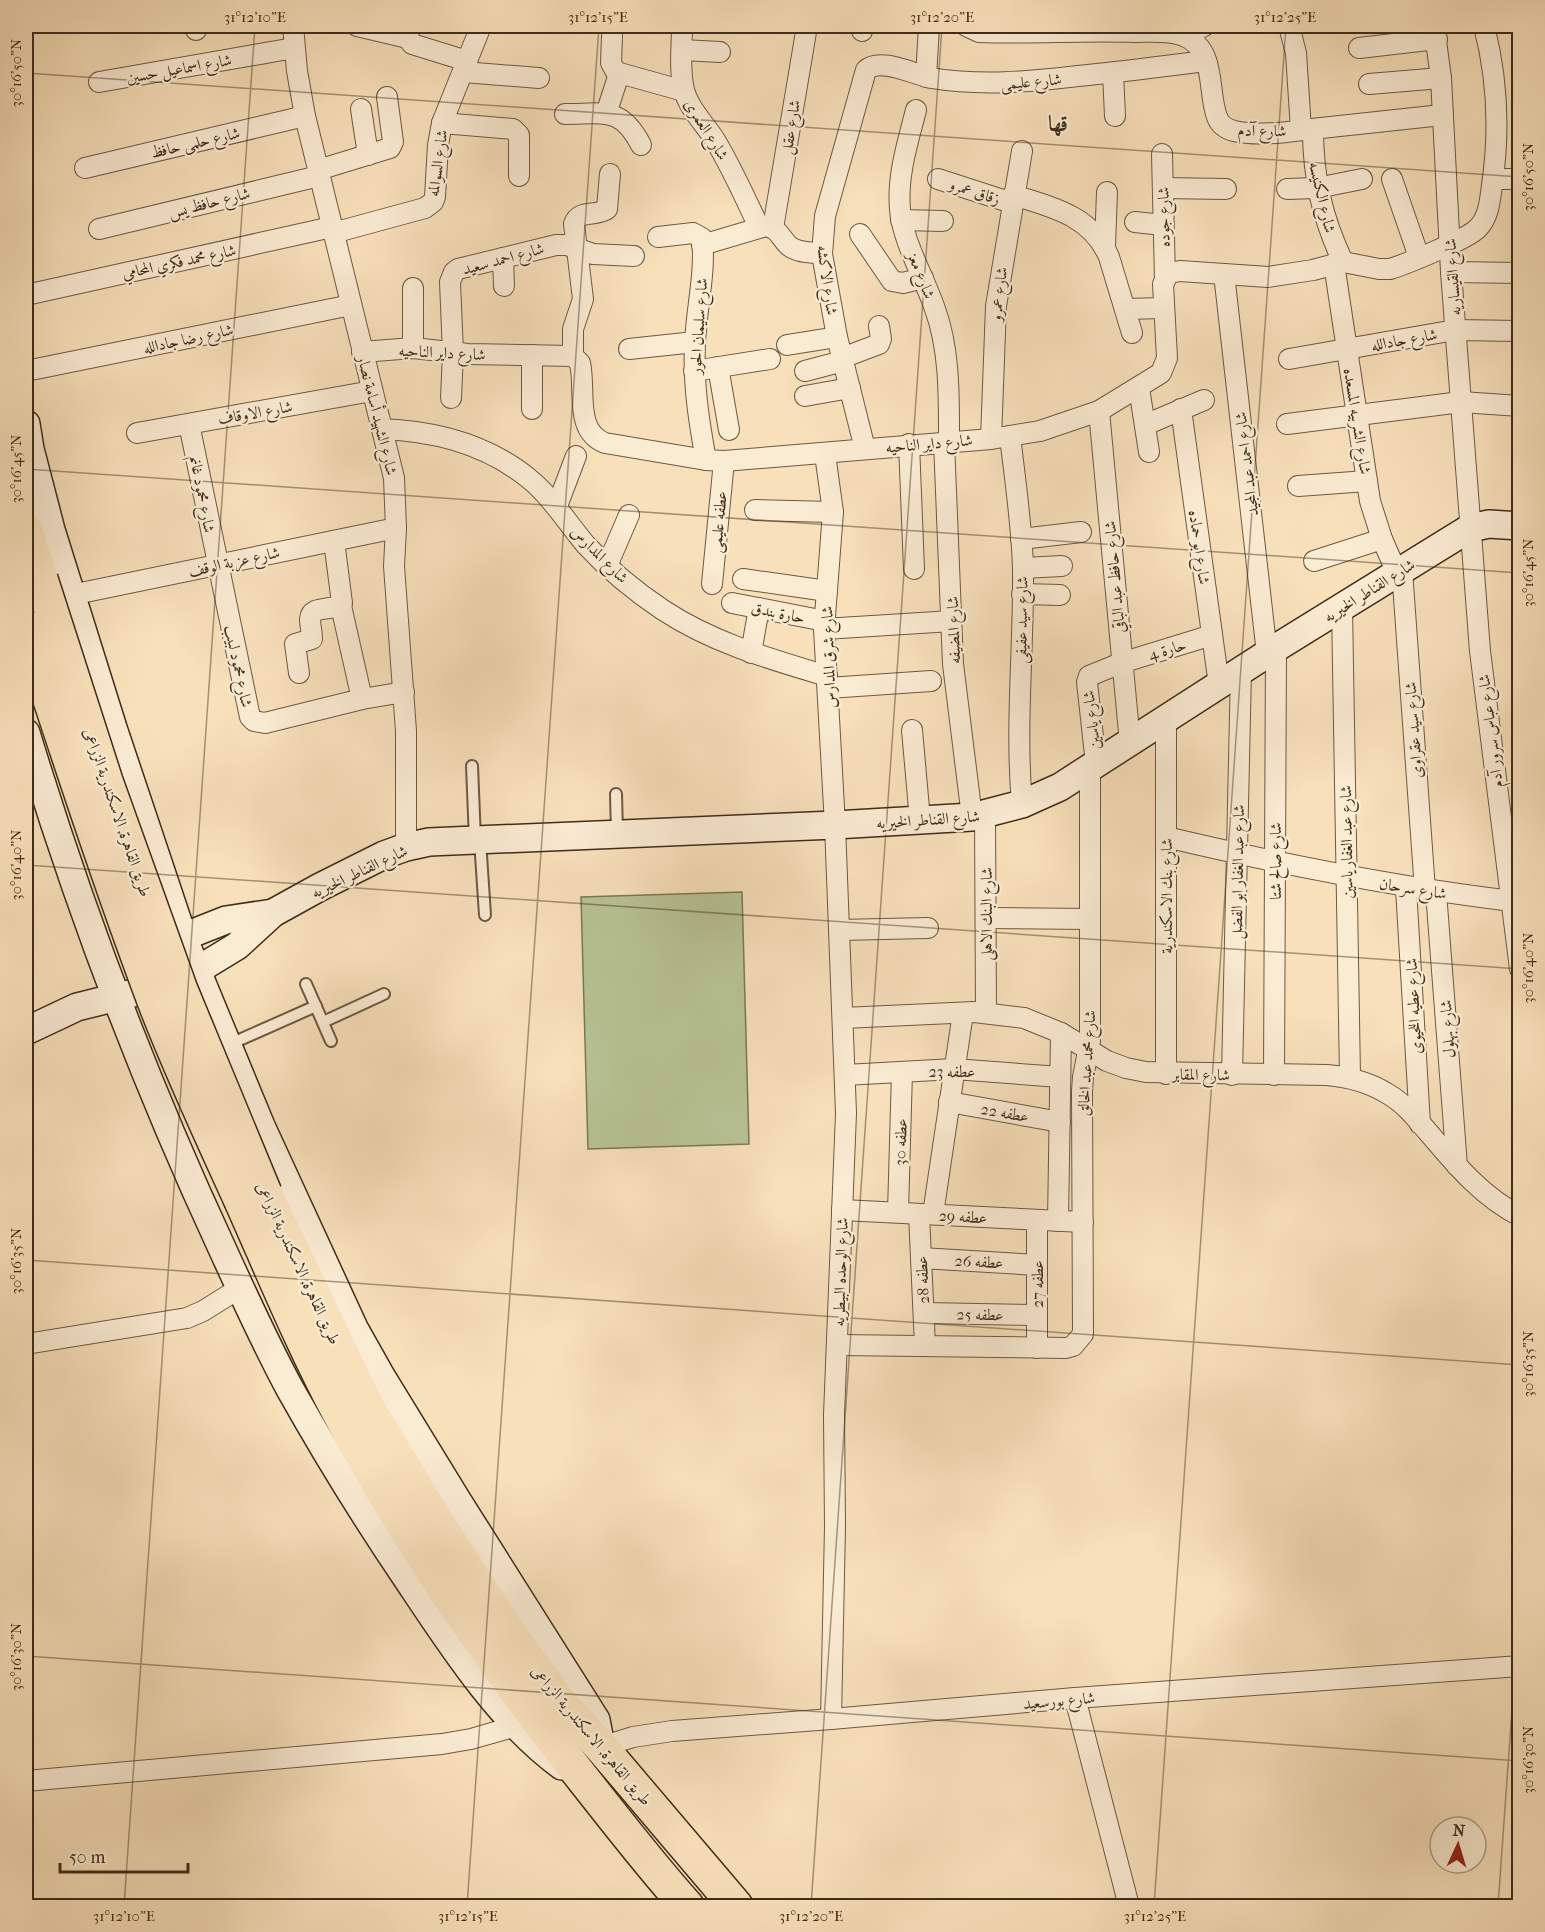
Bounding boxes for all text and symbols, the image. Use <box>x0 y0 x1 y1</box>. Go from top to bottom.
text: 31°12'10"E <box>224 8 286 26</box>
text: 31°12'15"E <box>568 8 628 26</box>
text: 31°12'20"E <box>910 8 974 26</box>
text: 31°12'25"E <box>1254 8 1316 26</box>
text: 30°16'50"N <box>7 38 25 107</box>
street label: شارع اسماعيل حسين <box>125 50 234 91</box>
street label: شارع عليمى <box>1000 69 1063 98</box>
street label: شارع العمرى <box>677 95 733 165</box>
street label: شارع عقل <box>777 98 808 156</box>
district label: قها <box>1048 111 1068 137</box>
street label: شارع آدم <box>1237 121 1287 145</box>
street label: شارع حلمى حافظ <box>148 123 243 166</box>
street label: شارع السوالمه <box>423 128 456 198</box>
text: 30°16'50"N <box>1519 142 1537 211</box>
street label: شارع الكنيسه <box>1301 160 1340 236</box>
street label: زقاق عمرو <box>945 174 1003 210</box>
street label: شارع حافظ يس <box>166 183 253 226</box>
street label: شارع جوده <box>1153 187 1178 247</box>
street label: شارع القيساريه <box>1440 237 1469 316</box>
street label: شارع احمد سعيد <box>460 238 547 282</box>
street label: شارع محمد فكري المحامي <box>120 240 239 287</box>
street label: شارع الاكشه <box>809 244 842 317</box>
street label: شارع معز <box>899 247 939 303</box>
street label: شارع عمرو <box>986 266 1015 325</box>
street label: شارع سليمان الحور <box>686 277 715 377</box>
street label: شارع رضا جادالله <box>141 320 236 361</box>
street label: شارع جادالله <box>1369 324 1439 359</box>
street label: شارع داير الناحيه <box>398 341 486 368</box>
street label: شارع الشهيد أسامة نصار <box>349 351 404 478</box>
street label: شارع الشربيه المسعده <box>1336 367 1375 476</box>
street label: شارع الاوقاف <box>216 397 295 432</box>
street label: شارع احمد عبد المجيد <box>1231 410 1266 517</box>
street label: شارع داير الناحيه <box>885 430 974 461</box>
text: 30°16'45"N <box>7 434 25 503</box>
street label: شارع محمود غانم <box>181 454 219 535</box>
street label: عطفه عليمى <box>706 490 733 554</box>
street label: شارع ابو حماده <box>1181 509 1214 586</box>
street label: شارع حافظ عبد الباقي <box>1100 520 1133 634</box>
street label: شارع المدارس <box>564 522 632 590</box>
text: 30°16'45"N <box>1519 538 1537 607</box>
street label: شارع عزبة الوقف <box>187 543 282 584</box>
street label: شارع القناطر الخيريه <box>1320 555 1421 629</box>
street label: شارع سيد عفيفى <box>1011 576 1036 664</box>
street label: شارع المضيفه <box>943 596 968 664</box>
street label: حارة بندق <box>749 598 806 628</box>
street label: شارع شرق المدارس <box>817 605 844 708</box>
street label: شارع محمود لبيب <box>217 623 257 710</box>
street label: حارة 4 <box>1146 635 1188 664</box>
street label: شارع عباس سرور آدم <box>1474 673 1512 789</box>
street label: شارع سيد عقراوى <box>1401 681 1430 779</box>
street label: شارع ياسين <box>1078 689 1109 750</box>
street label: طريق القاهرة, الاسكندرية الزراعى <box>79 725 155 899</box>
street label: شارع عبد الغفار ياسين <box>1336 785 1361 899</box>
street label: شارع عبد الغفار ابو الفضل <box>1227 804 1252 940</box>
street label: شارع القناطر الخيريه <box>876 806 981 837</box>
street label: شارع صالح شتا <box>1266 822 1289 900</box>
text: 30°16'40"N <box>7 829 25 900</box>
street label: شارع بنك الاسكندرية <box>1157 838 1180 954</box>
street label: شارع القناطر الخيريه <box>308 841 412 906</box>
street label: شارع البنك الاهلى <box>977 867 1000 961</box>
street label: شارع سرحان <box>1377 874 1448 907</box>
text: 30°16'40"N <box>1519 932 1537 1003</box>
street label: شارع عطيه اللحيوى <box>1401 957 1429 1055</box>
street label: شارع بهلول <box>1436 999 1463 1059</box>
street label: شارع محمد عبد الخالق <box>1073 1009 1104 1117</box>
street label: عطفه 23 <box>929 1062 975 1081</box>
street label: شارع المقابر <box>1170 1064 1230 1089</box>
street label: عطفه 22 <box>979 1099 1030 1126</box>
street label: عطفه 30 <box>890 1118 911 1166</box>
street label: طريق القاهرة, الاسكندرية الزراعى <box>252 1179 345 1348</box>
street label: عطفه 29 <box>938 1206 988 1227</box>
street label: شارع الوحده البيطريه <box>829 1217 856 1327</box>
text: 30°16'35"N <box>7 1227 25 1294</box>
street label: عطفه 26 <box>954 1251 1004 1272</box>
street label: عطفه 28 <box>912 1255 933 1305</box>
street label: عطفه 27 <box>1028 1260 1047 1308</box>
street label: عطفه 25 <box>956 1305 1004 1324</box>
text: 30°16'35"N <box>1519 1330 1537 1397</box>
text: 30°16'30"N <box>7 1622 25 1691</box>
street label: طريق القاهرة, الاسكندرية الزراعى <box>527 1661 656 1810</box>
street label: شارع بورسعيد <box>1022 1688 1096 1717</box>
text: 30°16'30"N <box>1519 1725 1537 1794</box>
north arrow <box>1428 1815 1488 1875</box>
text: N <box>1452 1821 1467 1840</box>
scale bar <box>60 1836 188 1874</box>
text: 50 m <box>69 1847 106 1868</box>
text: 31°12'10"E <box>93 1907 155 1925</box>
text: 31°12'15"E <box>438 1907 498 1925</box>
text: 31°12'20"E <box>779 1907 843 1925</box>
text: 31°12'25"E <box>1124 1907 1186 1925</box>

